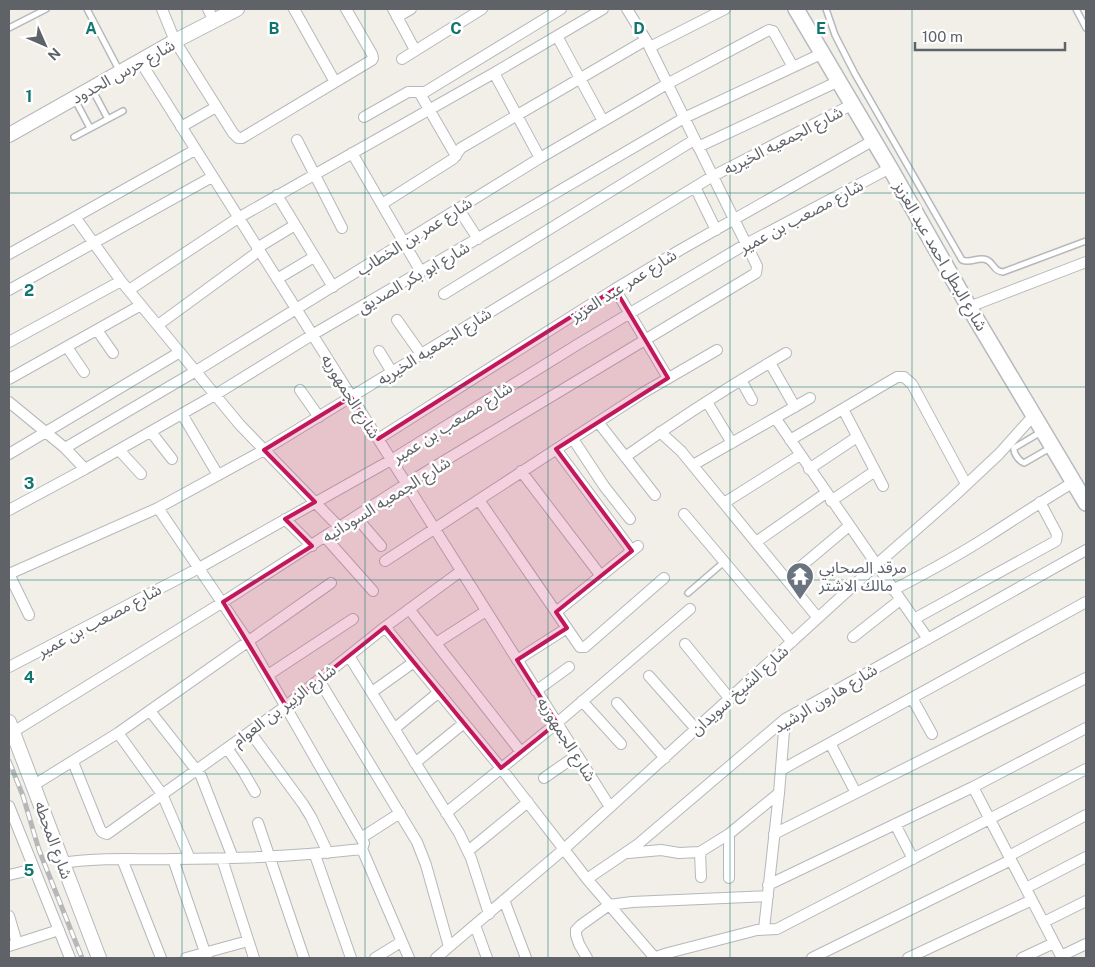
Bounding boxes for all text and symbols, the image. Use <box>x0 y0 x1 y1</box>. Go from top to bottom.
text: A <box>85 19 97 38</box>
text: B <box>269 19 280 38</box>
text: C <box>450 19 462 38</box>
text: D <box>633 19 645 38</box>
text: E <box>816 19 826 38</box>
north arrow <box>20 20 70 70</box>
scale bar <box>915 20 1065 52</box>
text: 100 m <box>922 28 963 45</box>
street label: شارع حرس الحدود <box>68 35 180 110</box>
text: N <box>45 45 64 64</box>
text: 1 <box>26 87 32 106</box>
street label: شارع الجمعيه الخيريه <box>721 102 847 181</box>
street label: شارع مصعب بن عمير <box>735 176 868 260</box>
street label: شارع البطل احمد عبد العزيز <box>887 177 991 336</box>
street label: شارع عمر بن الخطاب <box>353 193 477 282</box>
street label: شارع ابو بكر الصديق <box>354 238 474 320</box>
street label: شارع عمر عبد العزيز <box>566 245 682 329</box>
text: 2 <box>24 281 34 300</box>
street label: شارع الجمعيه الخيريه <box>374 304 496 392</box>
street label: شارع الجمهوريه <box>315 350 384 444</box>
street label: شارع مصعب بن عمير <box>388 378 517 470</box>
street label: شارع الجمعيه السودانيه <box>319 452 455 549</box>
text: 3 <box>24 474 34 493</box>
place label: مرقد الصحابي مالك الاشتر <box>818 558 907 595</box>
temple icon: مرقد الصحابي مالك الاشتر <box>785 561 815 600</box>
street label: شارع مصعب بن عمير <box>33 580 166 664</box>
street label: شارع الشيخ سويدان <box>687 641 794 741</box>
street label: شارع الزبير بن العوام <box>229 660 342 753</box>
street label: شارع هارون الرشيد <box>770 660 882 739</box>
text: 4 <box>24 668 35 687</box>
street label: شارع الجمهوريه <box>531 693 600 787</box>
street label: شارع المحطه <box>28 799 76 883</box>
text: 5 <box>24 861 35 880</box>

